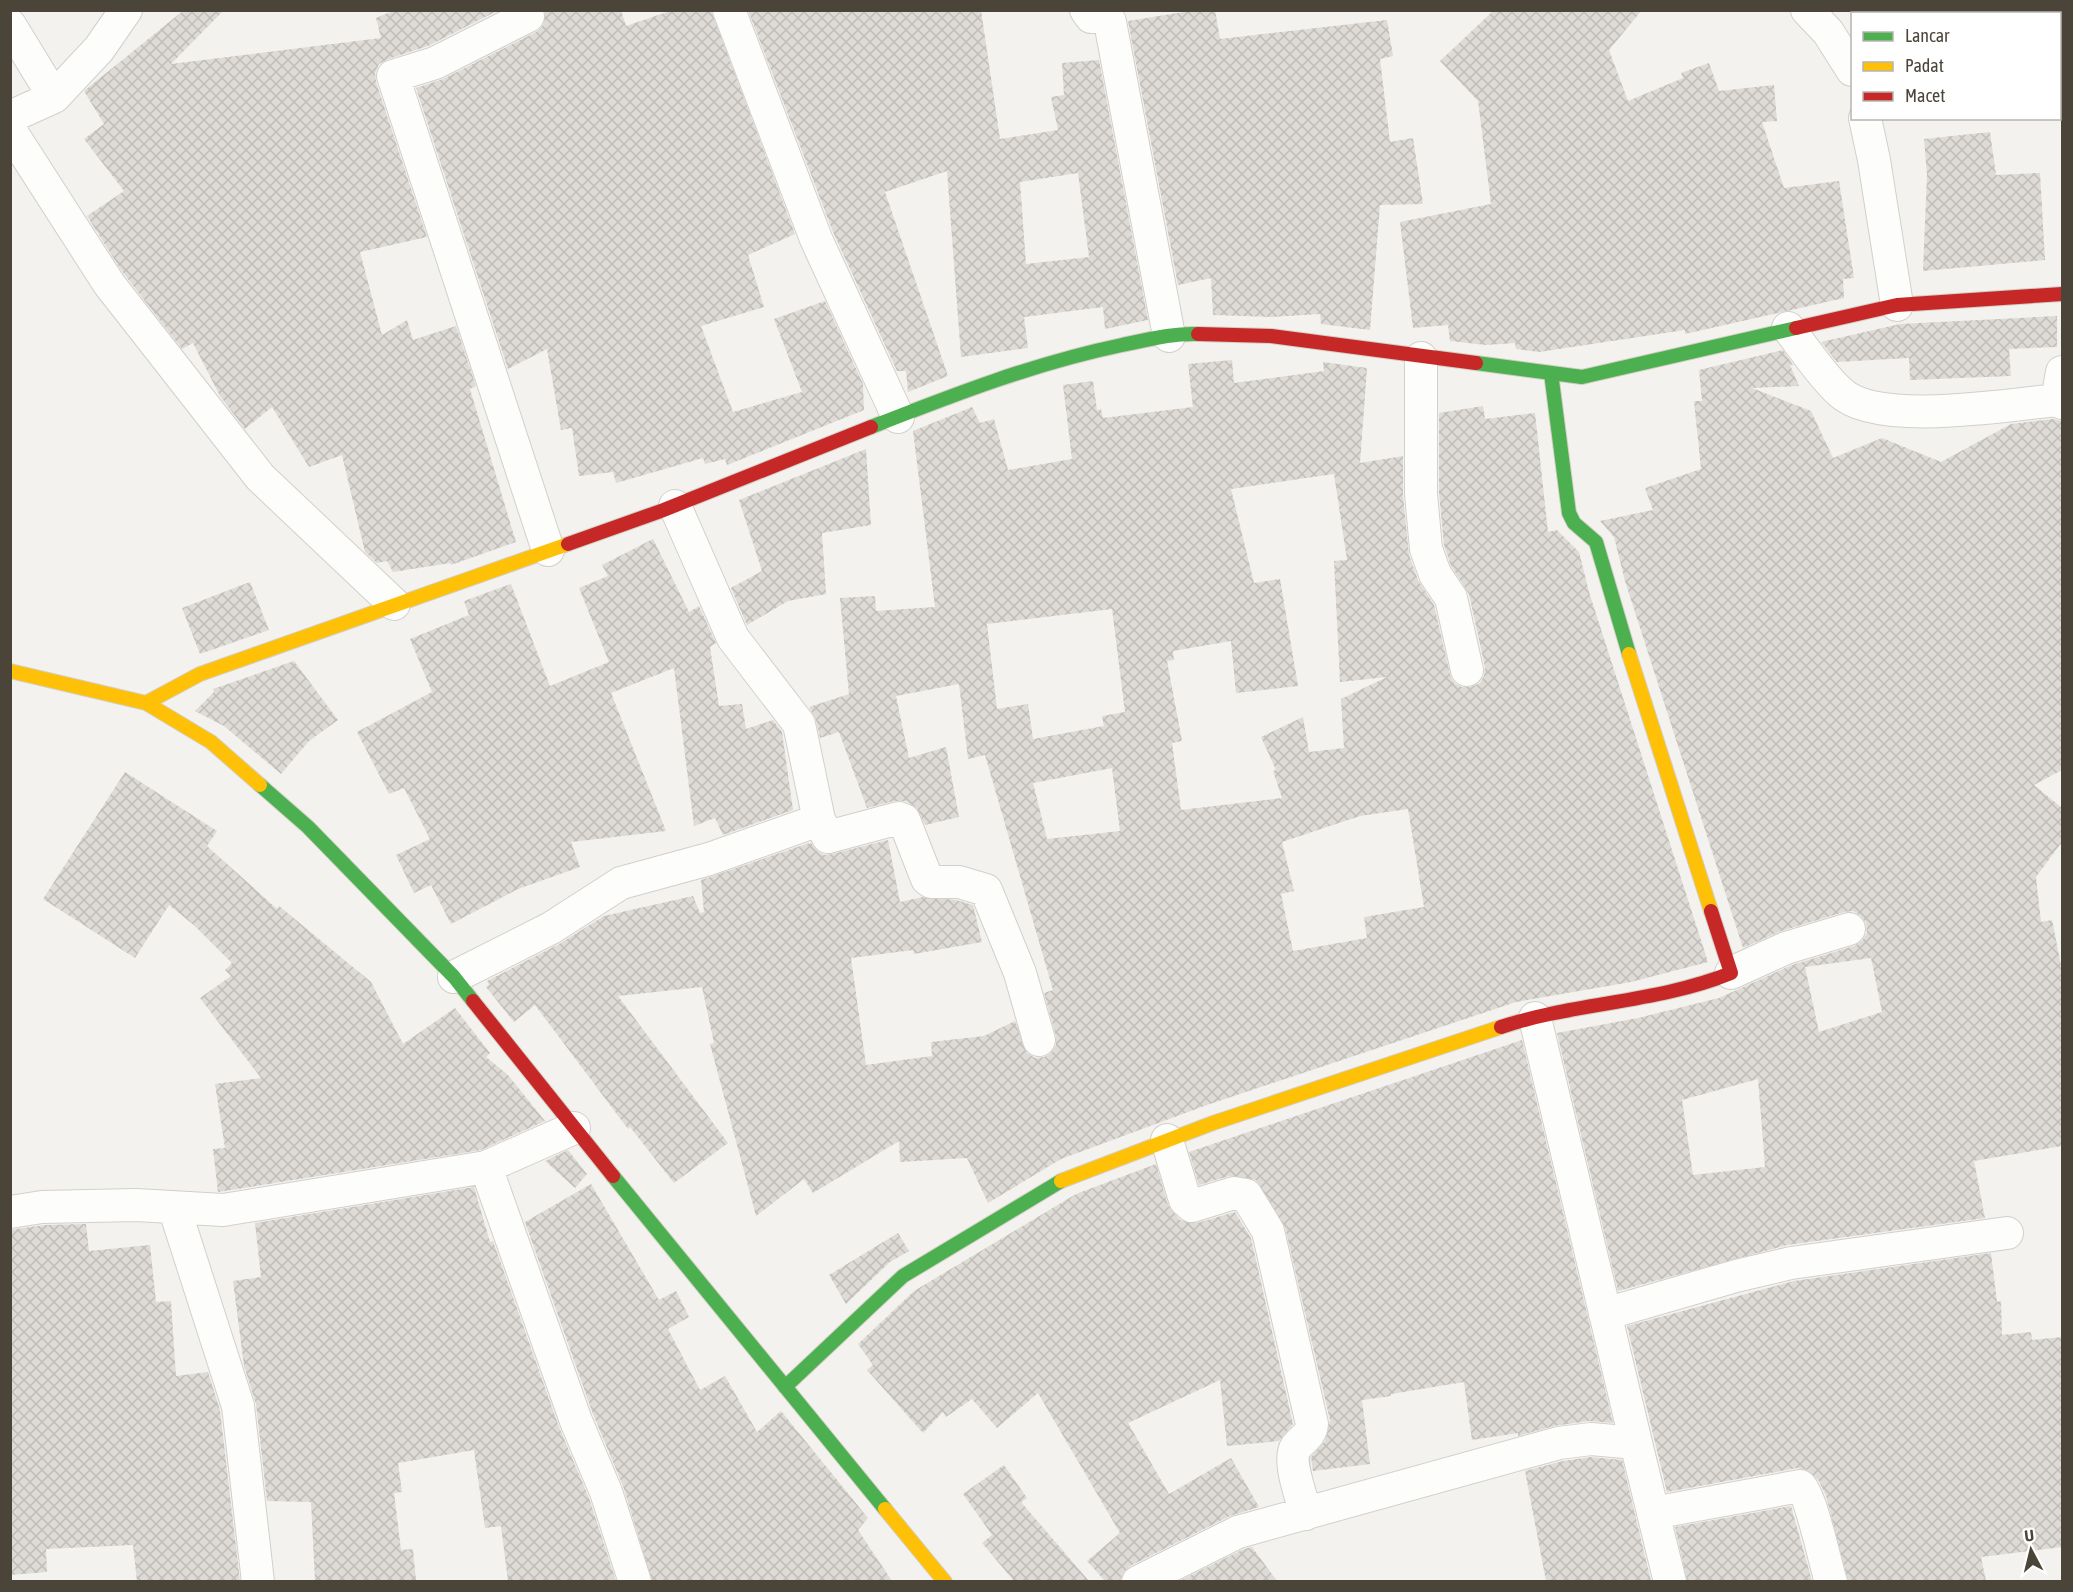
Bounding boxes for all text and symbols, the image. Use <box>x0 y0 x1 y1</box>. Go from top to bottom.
legend <box>1851 12 2061 120</box>
text: Lancar <box>1905 25 1950 46</box>
text: Padat <box>1905 55 1944 76</box>
text: Macet <box>1905 85 1945 106</box>
north arrow <box>2001 1520 2061 1580</box>
text: U <box>2023 1526 2035 1545</box>

